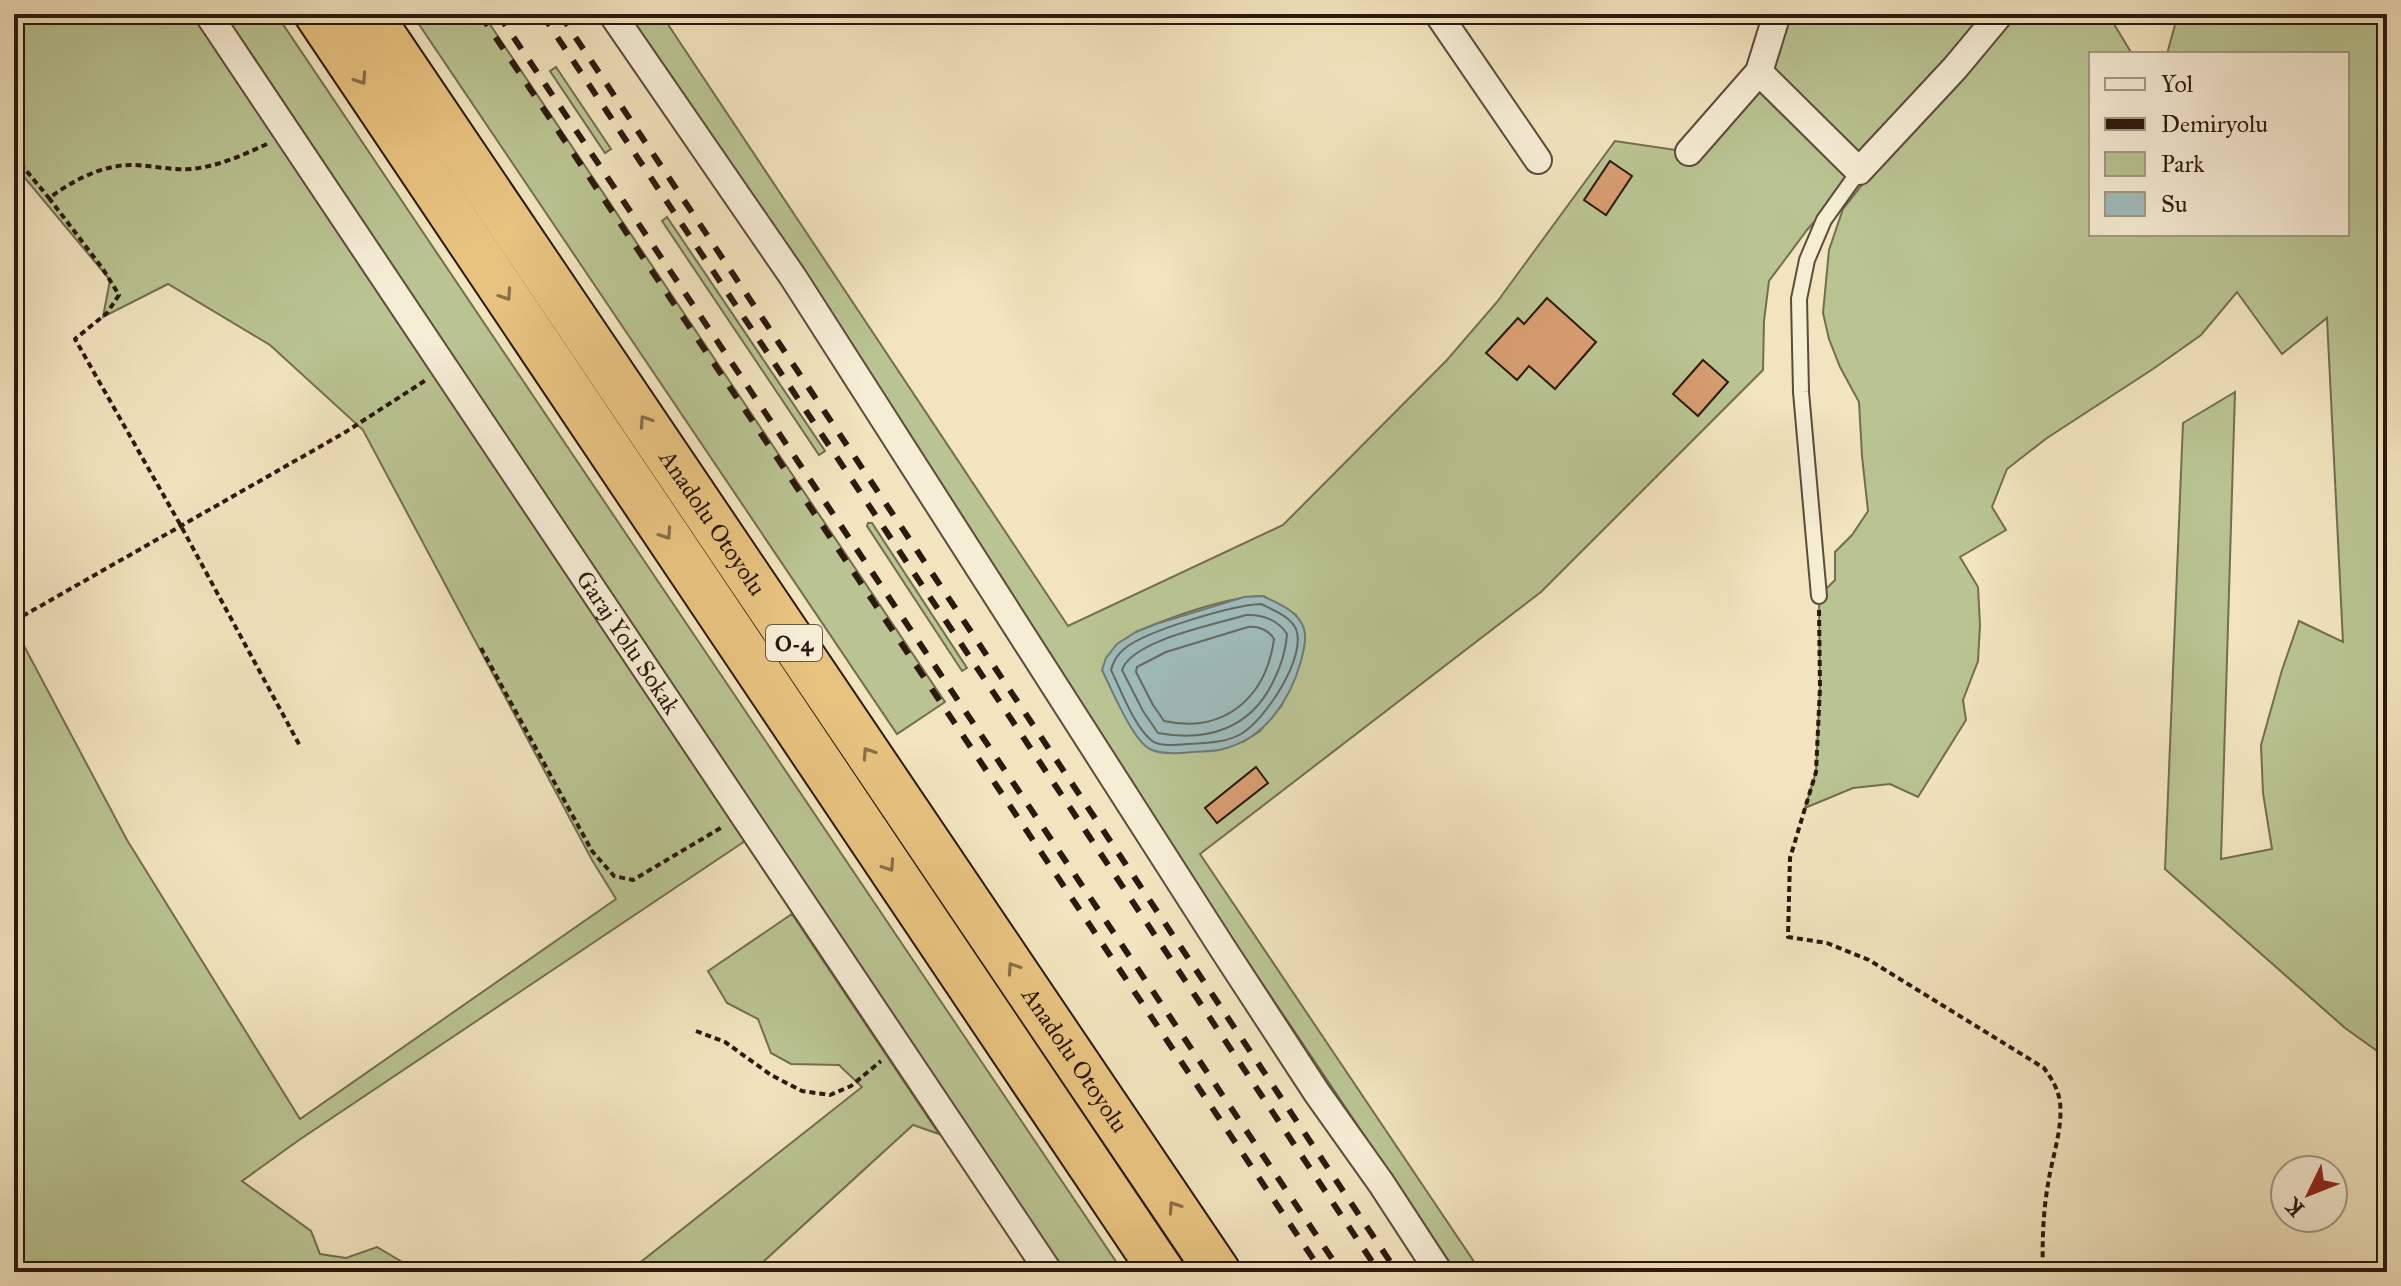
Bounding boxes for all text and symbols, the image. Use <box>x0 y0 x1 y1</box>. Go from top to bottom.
legend <box>2089 52 2349 236</box>
text: Yol <box>2161 69 2194 99</box>
one-way arrow <box>351 70 366 84</box>
text: Demiryolu <box>2161 109 2268 139</box>
text: Park <box>2161 149 2205 179</box>
text: Su <box>2161 189 2188 219</box>
one-way arrow <box>496 286 511 300</box>
one-way arrow <box>639 415 654 430</box>
street label: Anadolu Otoyolu <box>652 444 772 602</box>
one-way arrow <box>656 525 671 539</box>
street label: Garaj Yolu Sokak <box>569 565 687 721</box>
road number: O-4 <box>766 625 822 661</box>
one-way arrow <box>863 747 878 761</box>
one-way arrow <box>879 857 894 871</box>
one-way arrow <box>1008 963 1023 977</box>
street label: Anadolu Otoyolu <box>1015 981 1135 1139</box>
north arrow <box>2269 1154 2349 1234</box>
text: K <box>2279 1191 2310 1222</box>
one-way arrow <box>1169 1202 1184 1216</box>

